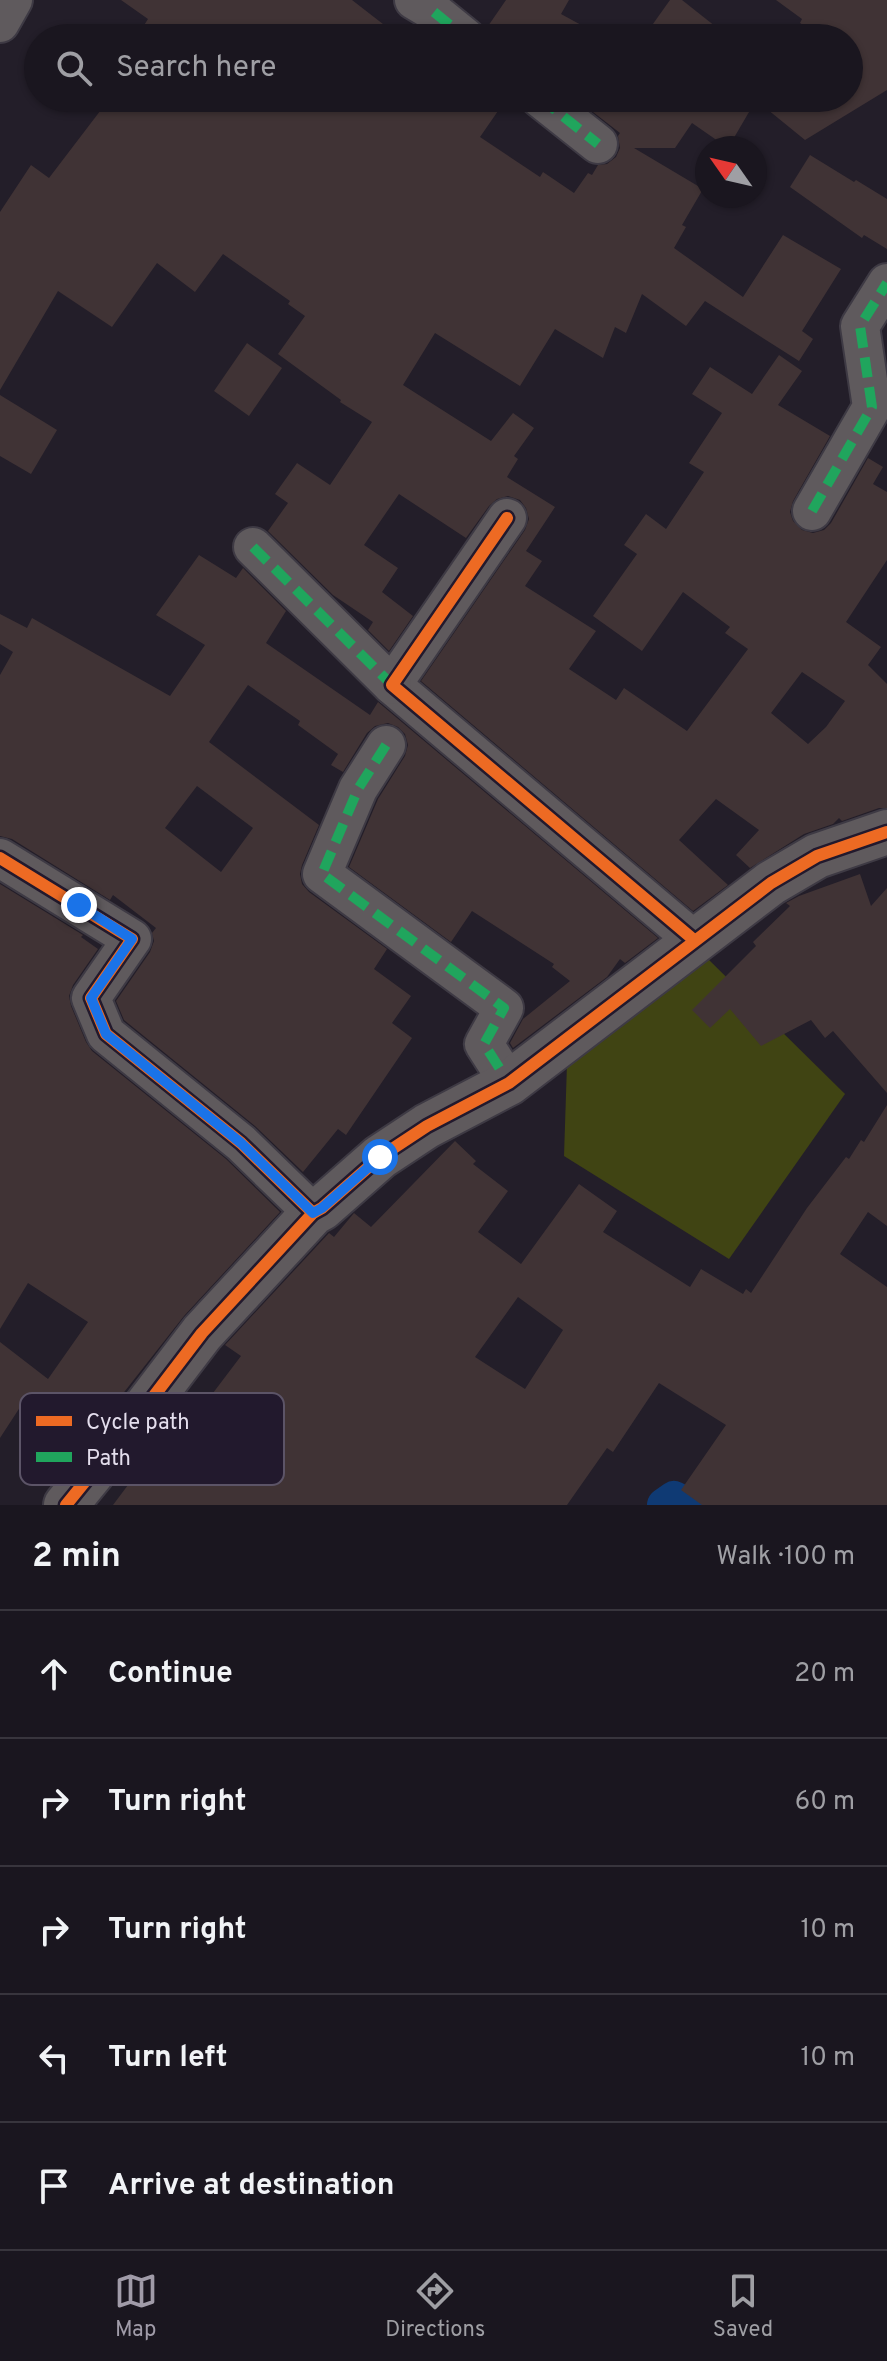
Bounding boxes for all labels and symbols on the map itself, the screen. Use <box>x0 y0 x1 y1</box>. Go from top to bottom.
north arrow <box>695 136 767 208</box>
route end <box>61 887 97 923</box>
route start <box>362 1139 398 1175</box>
legend <box>20 1393 284 1485</box>
text: Cycle path <box>86 1410 190 1437</box>
text: Path <box>86 1446 131 1473</box>

